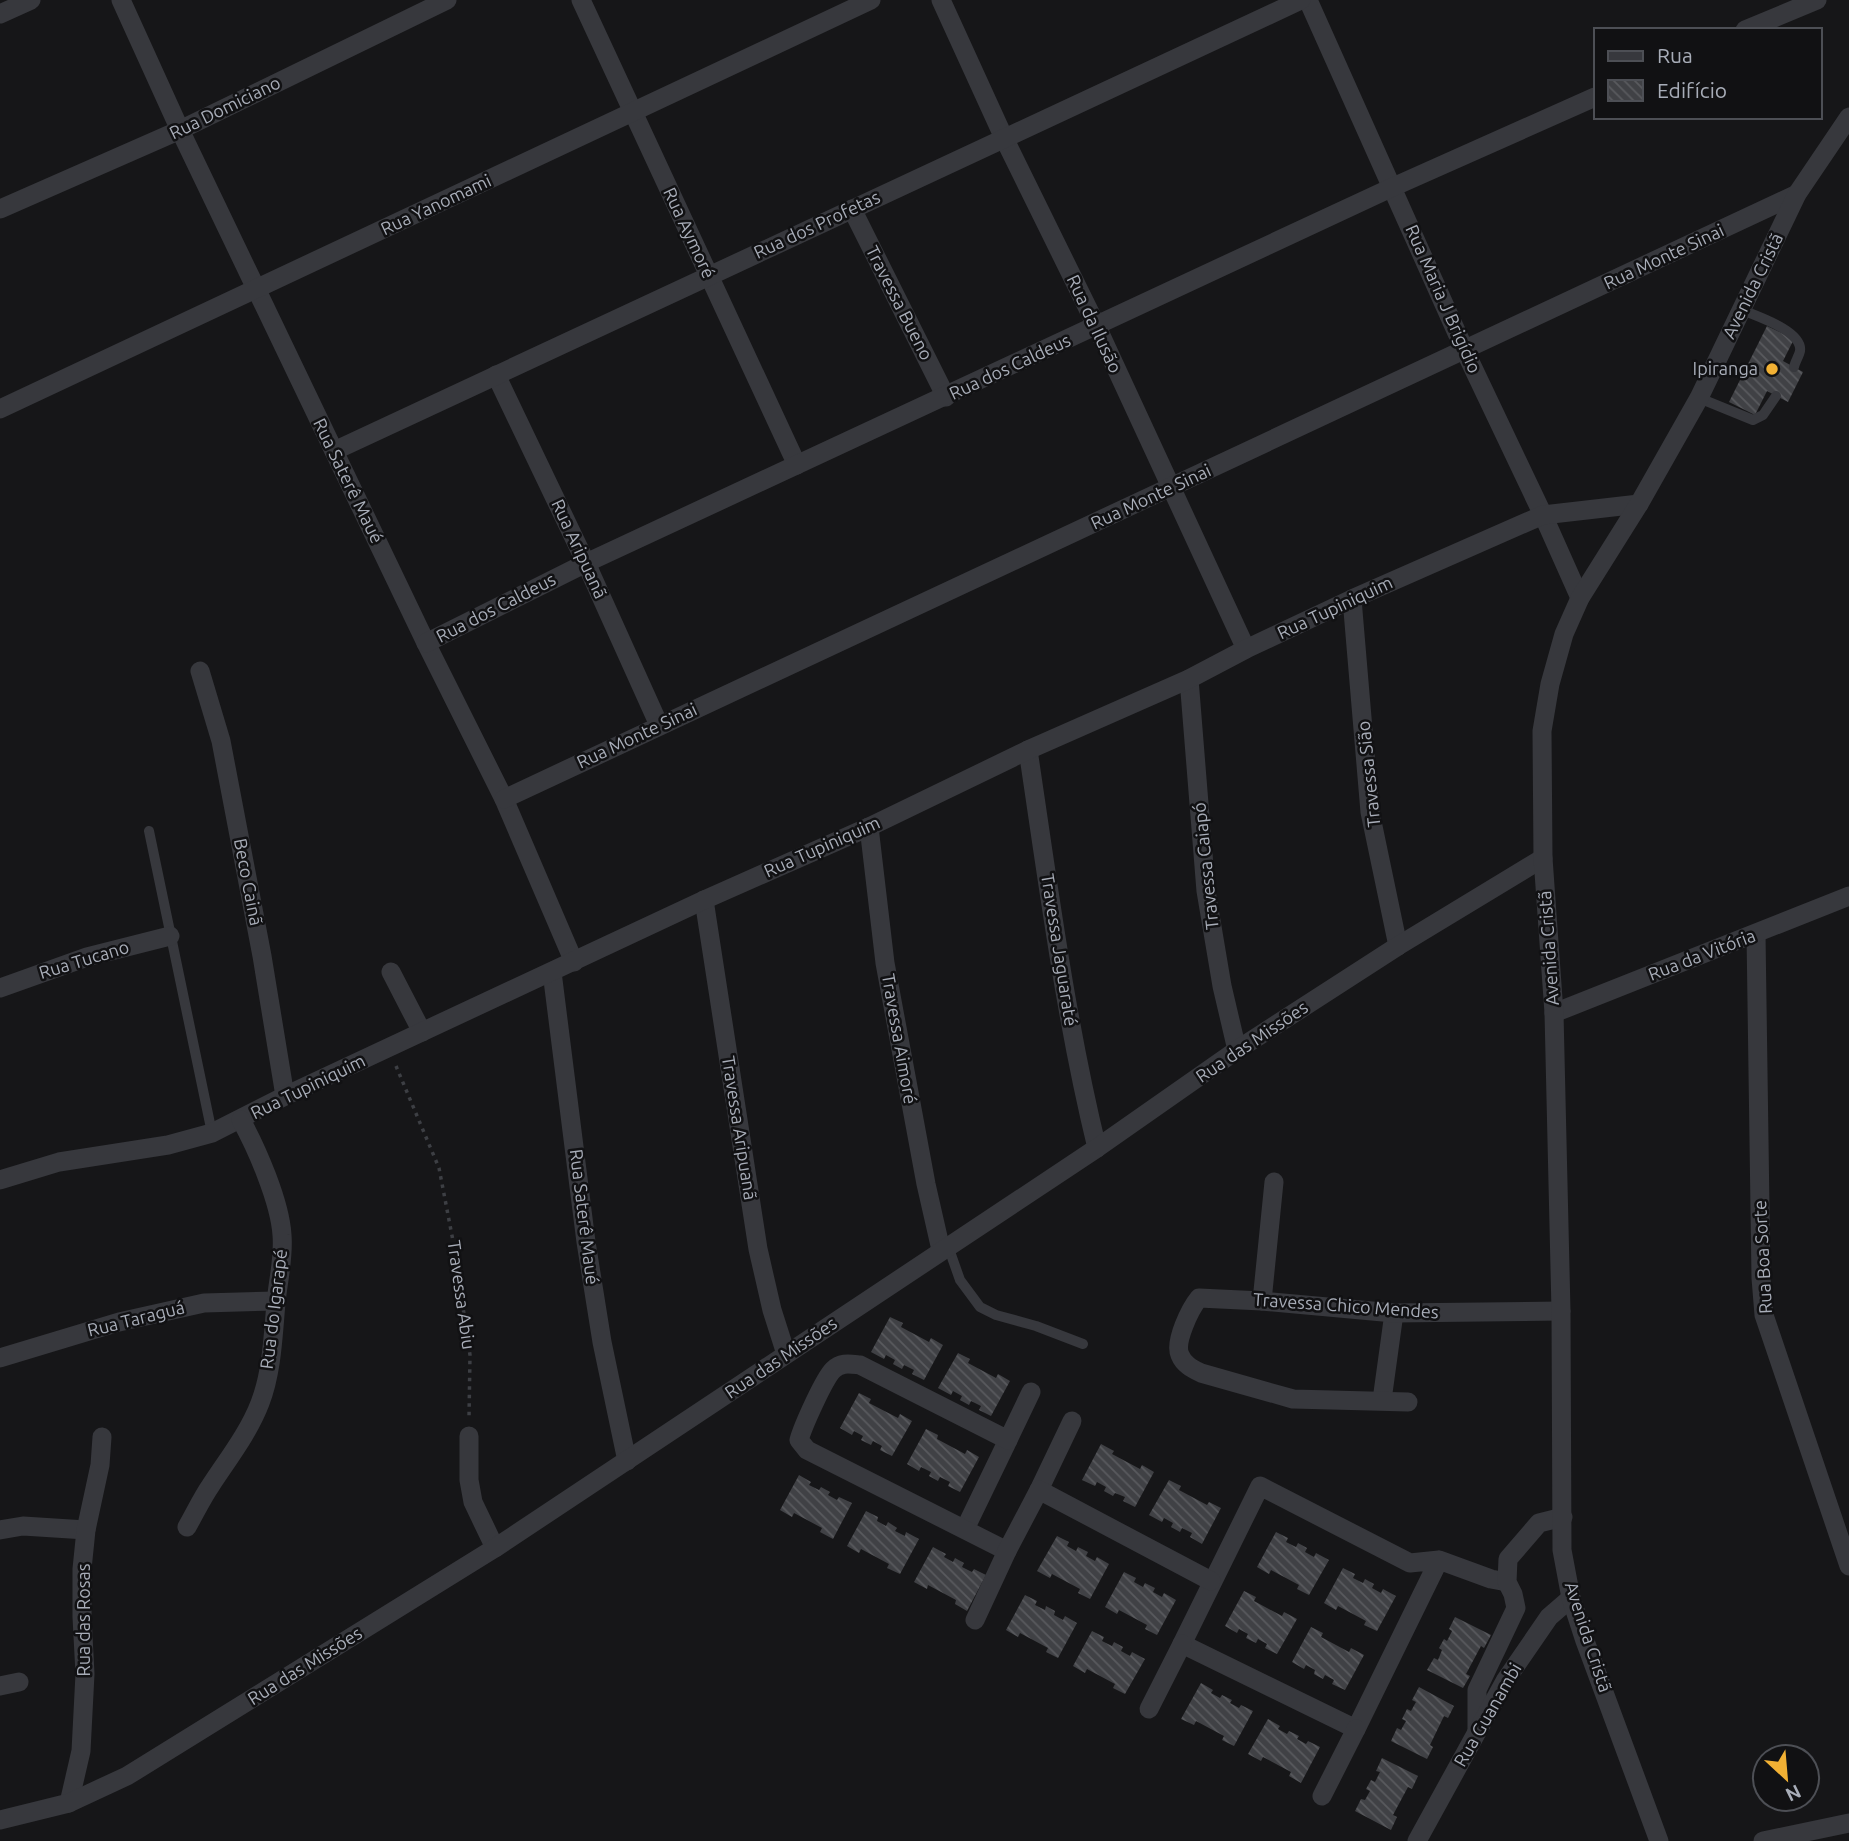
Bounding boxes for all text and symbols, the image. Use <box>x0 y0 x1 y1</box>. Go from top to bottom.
legend <box>1594 28 1821 119</box>
text: Rua <box>1657 43 1693 67</box>
street label: Rua Domiciano <box>166 72 283 143</box>
text: Edifício <box>1657 78 1727 102</box>
street label: Rua Yanomami <box>377 170 494 238</box>
street label: Rua Aymoré <box>660 184 720 281</box>
street label: Rua dos Profetas <box>750 186 883 262</box>
street label: Rua Monte Sinai <box>1600 220 1727 293</box>
street label: Rua Maria J Brigídio <box>1402 221 1486 376</box>
street label: Avenida Cristã <box>1718 229 1786 342</box>
street label: Travessa Bueno <box>862 242 937 363</box>
street label: Rua da Ilusão <box>1063 271 1126 376</box>
street label: Rua dos Caldeus <box>946 329 1074 403</box>
place label: Ipiranga <box>1693 358 1758 378</box>
marker: Ipiranga <box>1764 361 1780 377</box>
street label: Rua Saterê Maué <box>310 415 388 546</box>
street label: Rua Monte Sinai <box>1087 460 1214 533</box>
street label: Rua Aripuanã <box>548 496 612 601</box>
street label: Rua dos Caldeus <box>432 568 559 646</box>
street label: Rua Tupiniquim <box>1274 572 1395 643</box>
street label: Rua Monte Sinai <box>573 699 700 772</box>
street label: Travessa Sião <box>1352 720 1384 828</box>
street label: Travessa Caiapó <box>1188 801 1222 931</box>
street label: Rua Tupiniquim <box>760 812 883 881</box>
street label: Beco Cainã <box>231 836 267 927</box>
street label: Travessa Jaguaraté <box>1038 872 1082 1028</box>
street label: Avenida Cristã <box>1534 890 1562 1006</box>
street label: Rua da Vitória <box>1645 924 1758 984</box>
street label: Rua Tucano <box>36 936 131 982</box>
street label: Travessa Aimoré <box>879 972 921 1106</box>
street label: Rua das Missões <box>1192 996 1311 1086</box>
street label: Rua Tupiniquim <box>247 1050 368 1122</box>
street label: Travessa Aripuanã <box>719 1054 761 1201</box>
street label: Rua Saterê Maué <box>567 1148 603 1286</box>
street label: Rua Boa Sorte <box>1749 1200 1775 1314</box>
street label: Travessa Abiu <box>444 1239 480 1351</box>
street label: Rua do Igarapé <box>256 1248 290 1370</box>
street label: Travessa Chico Mendes <box>1253 1289 1440 1321</box>
street label: Rua Taraguá <box>85 1296 186 1340</box>
street label: Rua das Missões <box>721 1312 840 1402</box>
street label: Rua das Rosas <box>73 1563 93 1677</box>
street label: Avenida Cristã <box>1562 1579 1616 1694</box>
street label: Rua das Missões <box>244 1622 365 1708</box>
street label: Rua Guanambi <box>1449 1659 1525 1770</box>
north arrow <box>1751 1743 1821 1813</box>
text: N <box>1782 1780 1805 1806</box>

